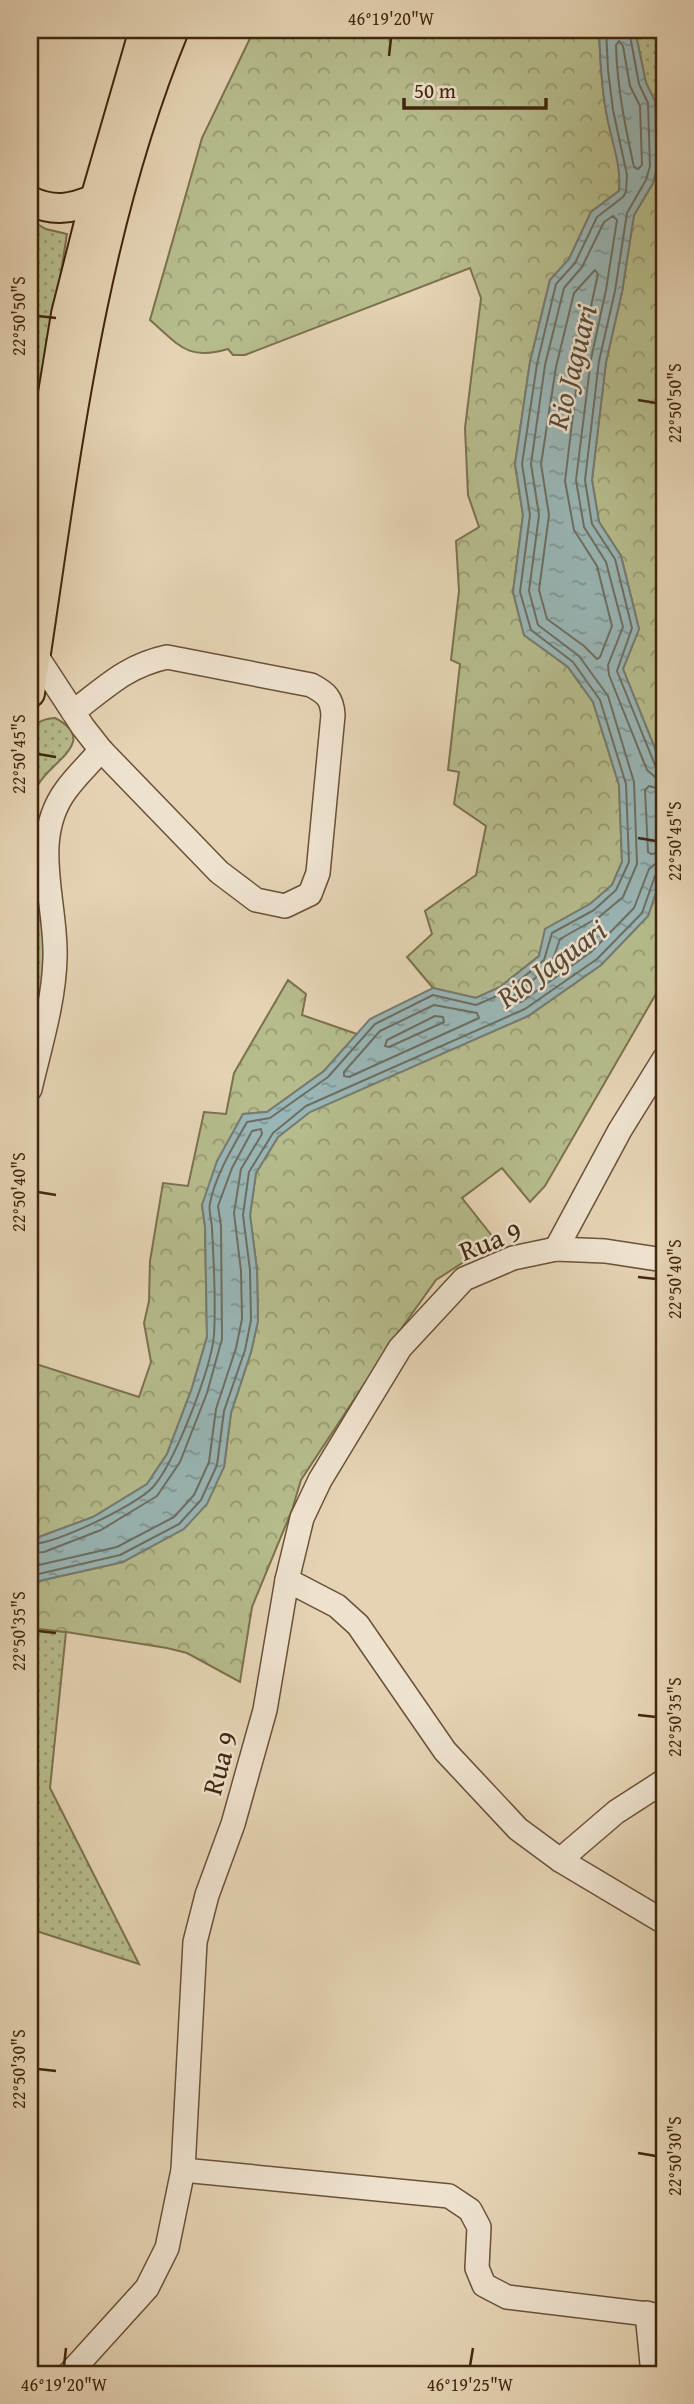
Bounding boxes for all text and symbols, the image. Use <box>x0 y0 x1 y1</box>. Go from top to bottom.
text: 46°19'20"W <box>348 5 435 32</box>
scale bar <box>404 66 545 110</box>
text: 50 m <box>414 75 456 106</box>
text: 22°50'50"S <box>5 276 32 356</box>
water label: Rio Jaguari <box>534 300 608 435</box>
text: 22°50'50"S <box>661 363 688 443</box>
text: 22°50'45"S <box>5 714 32 794</box>
text: 22°50'45"S <box>661 801 688 881</box>
water label: Rio Jaguari <box>486 908 616 1019</box>
text: 22°50'40"S <box>5 1152 32 1232</box>
street label: Rua 9 <box>453 1209 527 1271</box>
text: 22°50'40"S <box>661 1239 688 1319</box>
text: 22°50'35"S <box>5 1591 32 1671</box>
text: 22°50'35"S <box>661 1677 688 1757</box>
street label: Rua 9 <box>190 1727 248 1799</box>
text: 22°50'30"S <box>5 2029 32 2109</box>
text: 22°50'30"S <box>661 2116 688 2196</box>
text: 46°19'20"W <box>21 2371 108 2398</box>
text: 46°19'25"W <box>427 2371 514 2398</box>

